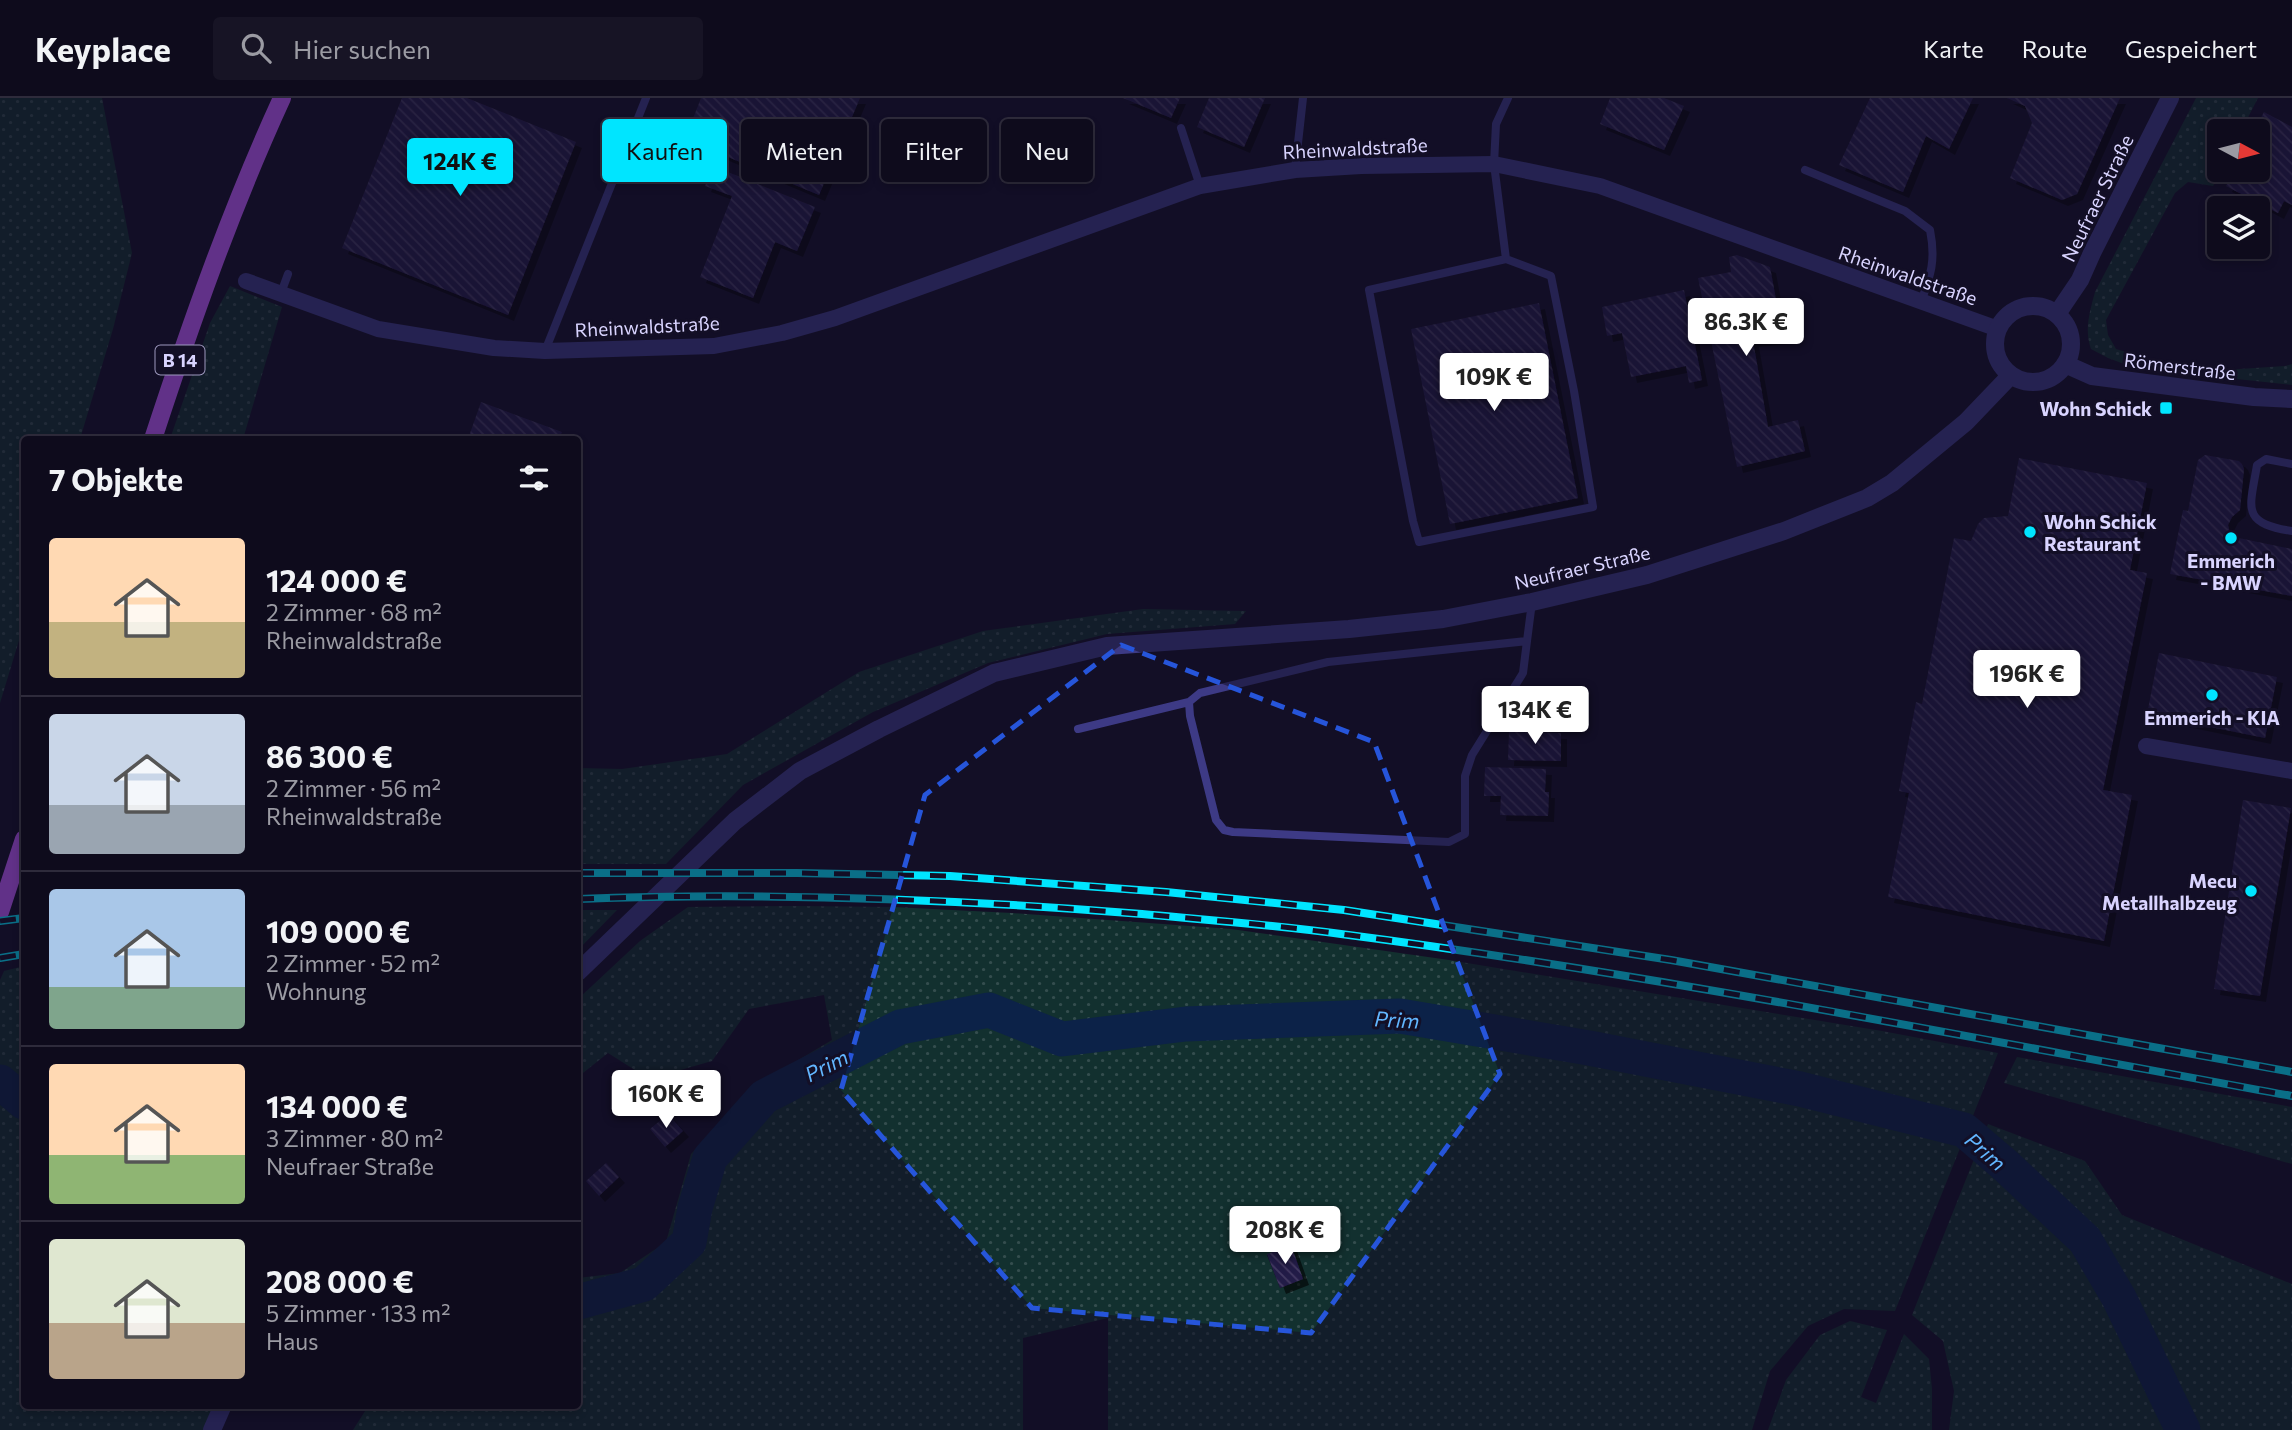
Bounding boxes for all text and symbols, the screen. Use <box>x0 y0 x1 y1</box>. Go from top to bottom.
search box <box>213 17 703 80</box>
text: Keyplace <box>35 28 171 69</box>
icon: search <box>237 29 275 67</box>
text: Hier suchen <box>293 33 431 64</box>
text: Karte <box>1923 34 1984 63</box>
text: Route <box>2022 34 2087 63</box>
text: Gespeichert <box>2125 34 2257 63</box>
chip: Kaufen <box>602 119 727 182</box>
chip: Mieten <box>741 119 867 182</box>
chip: Filter <box>881 119 987 182</box>
chip: Neu <box>1001 119 1093 182</box>
north arrow <box>2207 119 2270 182</box>
map controls <box>2207 119 2270 259</box>
street label: Neufraer Straße <box>2056 131 2138 265</box>
street label: Rheinwaldstraße <box>1282 133 1428 163</box>
pin: 124K € <box>403 139 517 198</box>
text: 124K € <box>423 147 497 175</box>
button: layers <box>2207 196 2270 259</box>
street label: Rheinwaldstraße <box>1836 240 1980 310</box>
pin: 86.3K € <box>1681 299 1811 358</box>
text: 86.3K € <box>1704 307 1788 335</box>
street label: Rheinwaldstraße <box>574 311 720 341</box>
road number: B 14 <box>156 346 204 374</box>
street label: Römerstraße <box>2123 348 2237 384</box>
pin: 109K € <box>1437 354 1551 413</box>
text: 109K € <box>1456 362 1532 390</box>
place label: Wohn Schick <box>2039 397 2152 420</box>
marker: Wohn Schick <box>2158 400 2174 416</box>
icon: filters <box>515 459 553 497</box>
text: 7 Objekte <box>49 460 183 497</box>
place label: Wohn Schick Restaurant <box>2044 510 2157 555</box>
marker: Wohn Schick Restaurant <box>2022 524 2038 540</box>
marker: Emmerich - BMW <box>2223 530 2239 546</box>
street label: Neufraer Straße <box>1512 540 1652 594</box>
place label: Emmerich - BMW <box>2187 549 2275 594</box>
text: 124 000 € <box>266 561 407 598</box>
icon: home <box>105 566 189 650</box>
text: 2 Zimmer · 68 m² <box>266 598 442 626</box>
text: Rheinwaldstraße <box>266 626 442 654</box>
pin: 196K € <box>1970 650 2084 710</box>
text: 196K € <box>1989 659 2065 687</box>
pin: 134K € <box>1478 686 1592 746</box>
marker: Emmerich - KIA <box>2204 687 2220 703</box>
text: 134K € <box>1498 695 1572 723</box>
place label: Emmerich - KIA <box>2144 706 2280 729</box>
text: 86 300 € <box>266 737 393 774</box>
icon: home <box>105 742 189 826</box>
text: 2 Zimmer · 56 m² <box>266 774 441 802</box>
text: Rheinwaldstraße <box>266 802 442 830</box>
place label: Mecu Metallhalbzeug <box>2102 869 2238 914</box>
marker: Mecu Metallhalbzeug <box>2243 883 2259 899</box>
text: 109 000 € <box>266 912 410 949</box>
icon: home <box>105 917 189 1001</box>
text: 2 Zimmer · 52 m² <box>266 949 440 977</box>
text: Wohnung <box>266 977 366 1005</box>
water label: Prim <box>1374 1005 1420 1033</box>
water label: Prim <box>800 1044 852 1086</box>
pin: 160K € <box>609 1070 723 1130</box>
text: 160K € <box>628 1079 704 1107</box>
text: 134 000 € <box>266 1087 408 1124</box>
icon: home <box>105 1092 189 1176</box>
text: 3 Zimmer · 80 m² <box>266 1124 443 1152</box>
water label: Prim <box>1961 1127 2011 1175</box>
text: Neufraer Straße <box>266 1152 434 1180</box>
pin: 208K € <box>1228 1206 1342 1266</box>
text: 208K € <box>1245 1215 1325 1243</box>
text: 208 000 € <box>266 1262 414 1299</box>
icon: home <box>105 1267 189 1351</box>
text: 5 Zimmer · 133 m² <box>266 1299 450 1327</box>
text: Haus <box>266 1327 319 1355</box>

